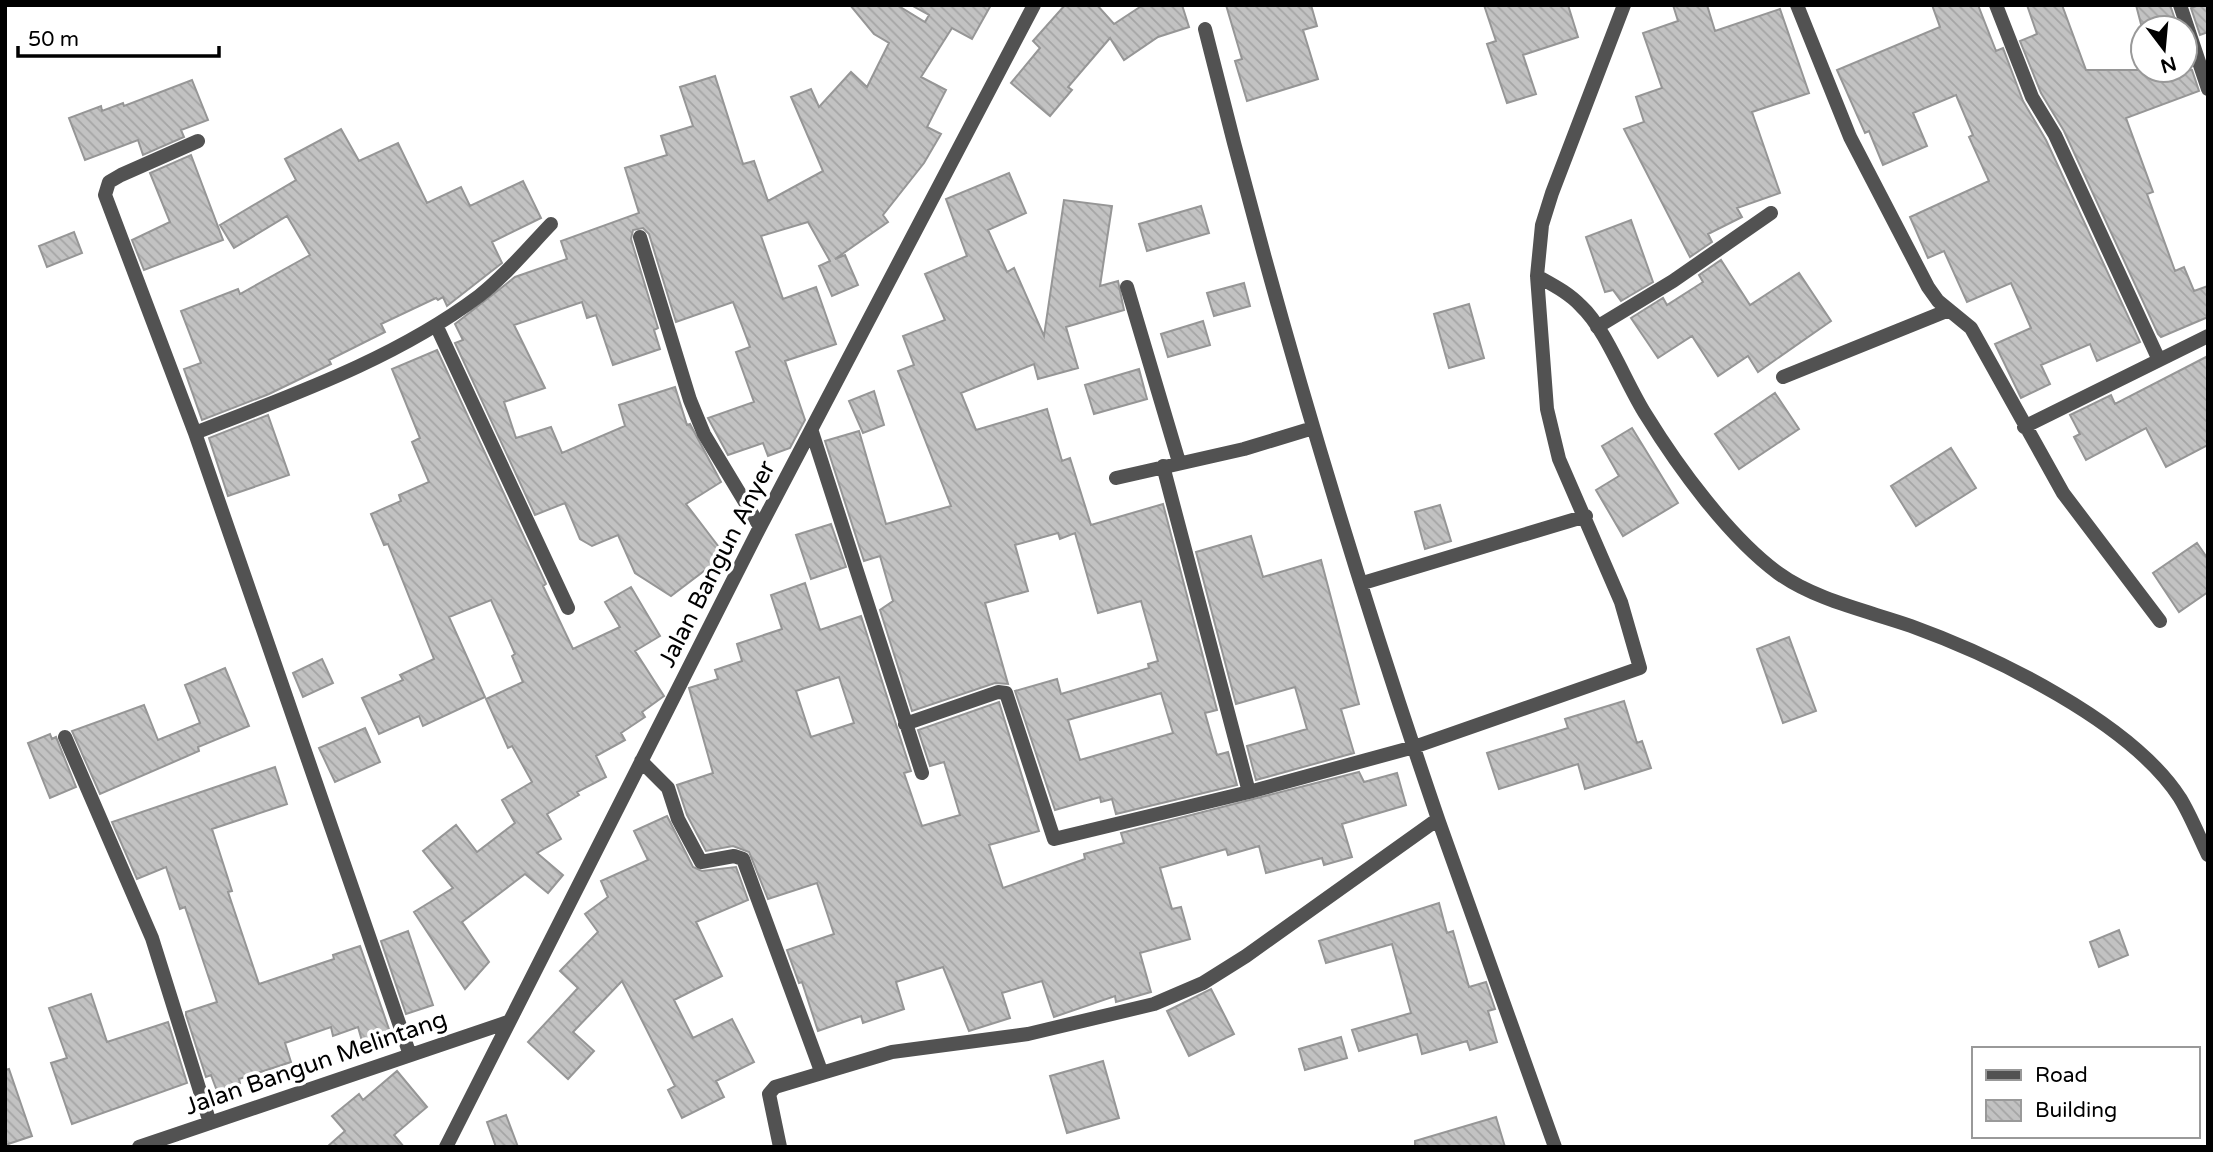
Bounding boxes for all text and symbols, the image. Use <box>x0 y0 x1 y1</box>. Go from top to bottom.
scale bar <box>18 14 219 58</box>
north arrow <box>2129 14 2199 84</box>
text: 50 m <box>28 27 79 52</box>
text: N <box>2158 52 2179 77</box>
street label: Jalan Bangun Anyer <box>652 455 782 672</box>
street label: Jalan Bangun Melintang <box>181 1004 451 1122</box>
legend <box>1972 1047 2199 1138</box>
text: Road <box>2035 1063 2088 1088</box>
text: Building <box>2035 1098 2117 1123</box>

